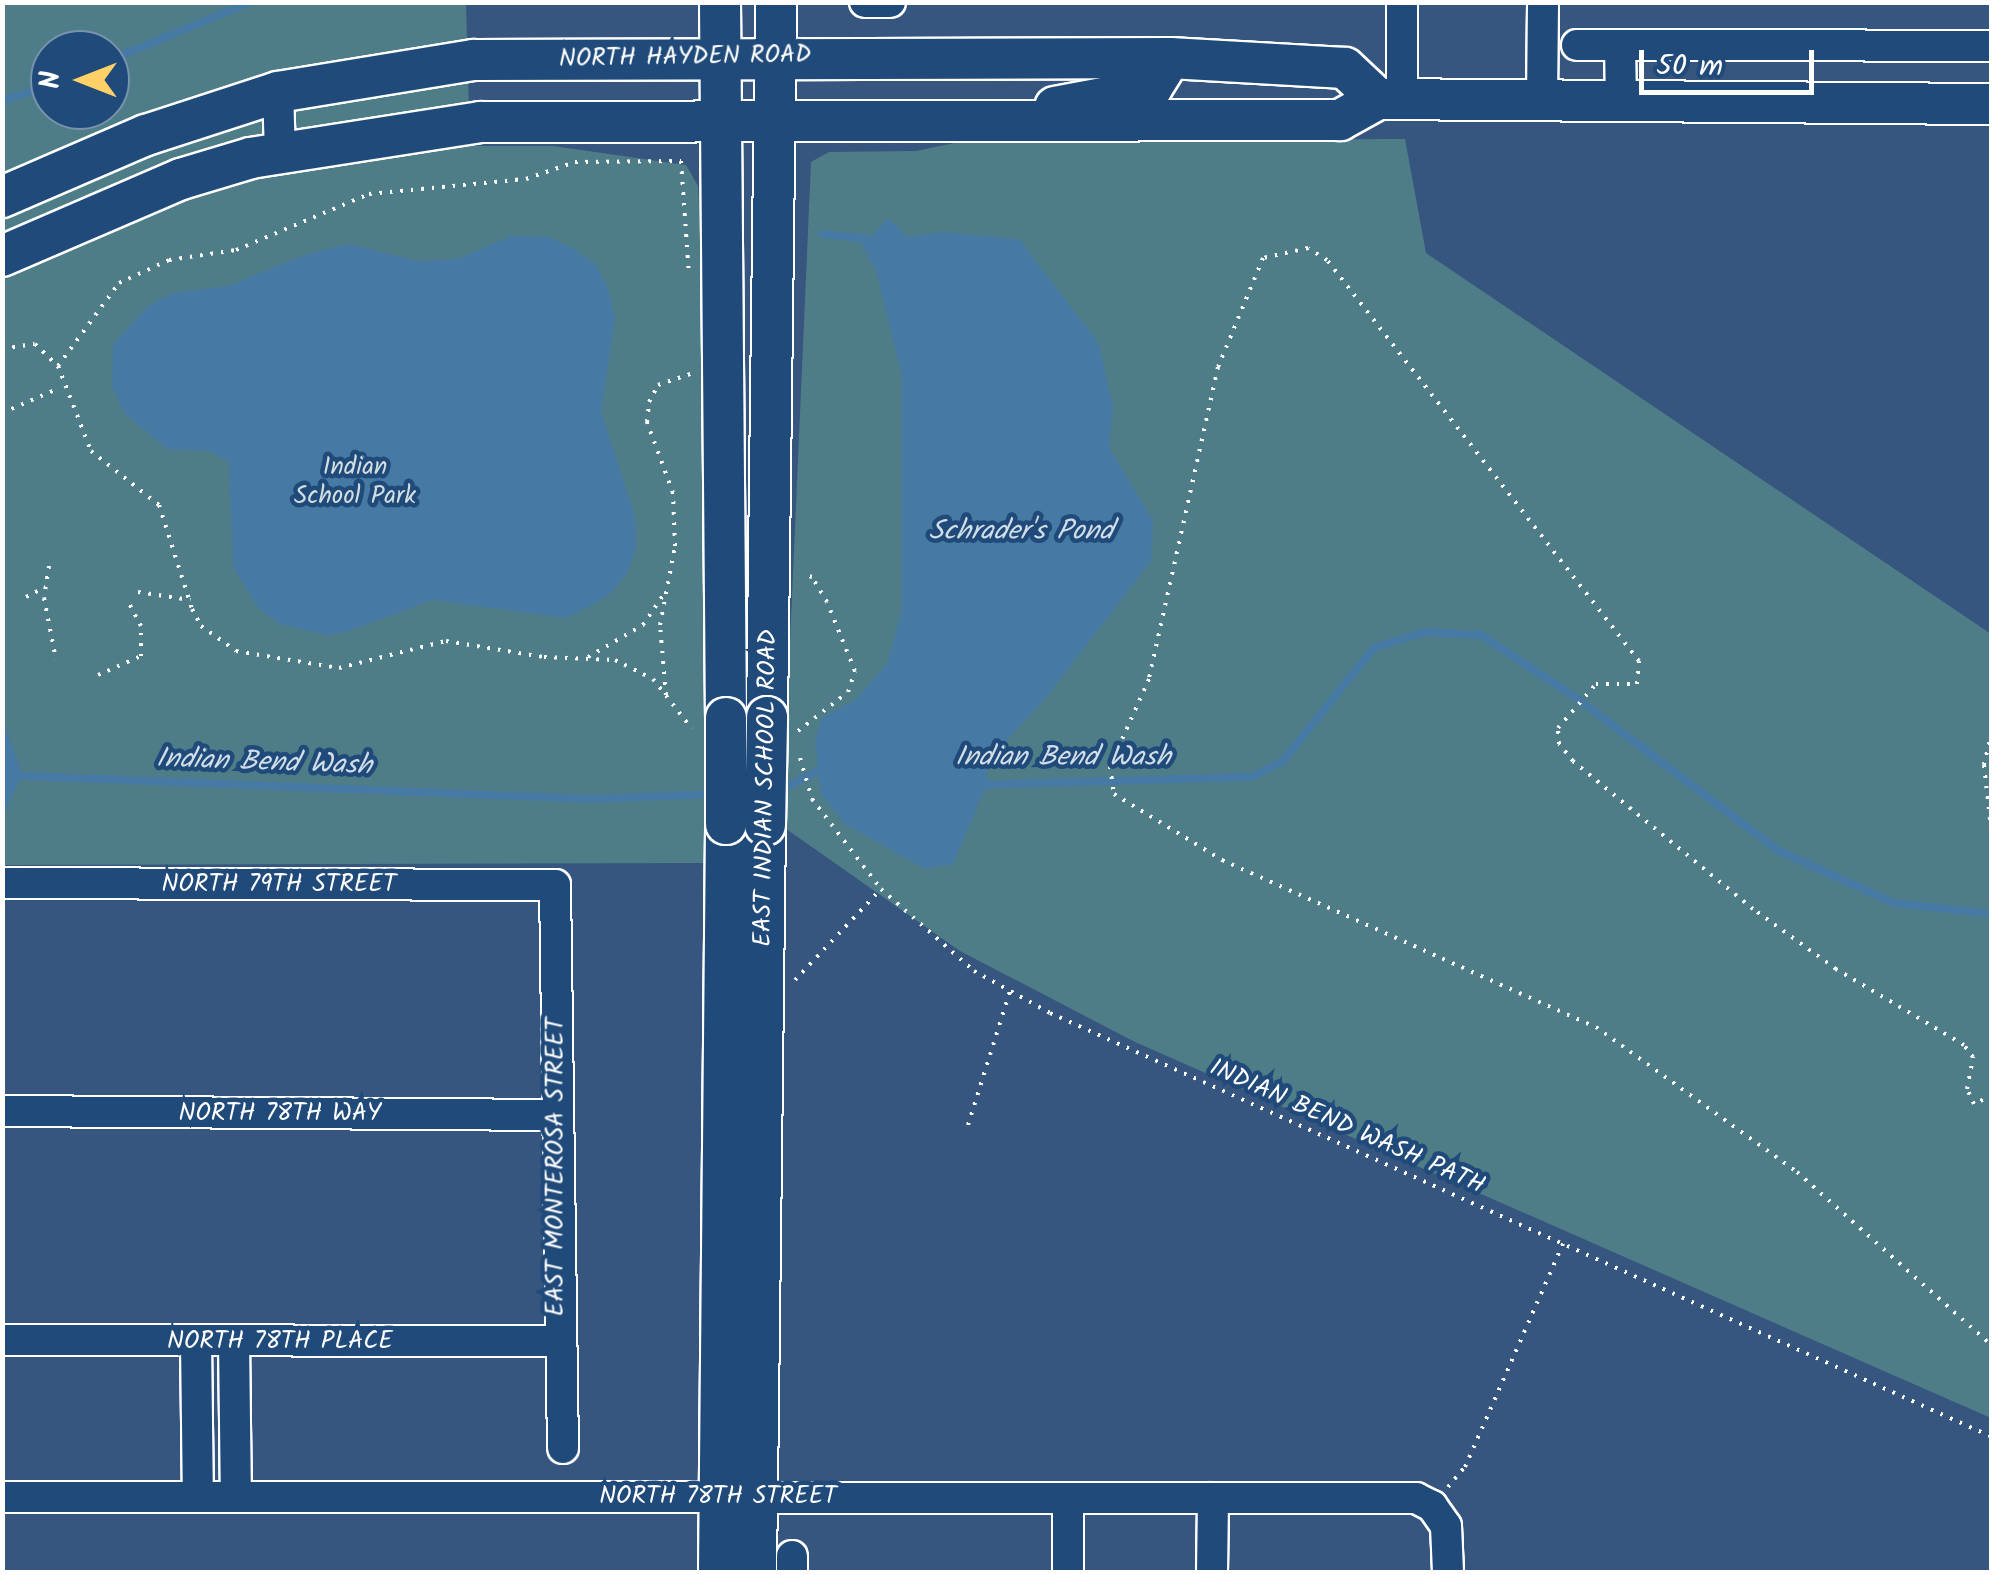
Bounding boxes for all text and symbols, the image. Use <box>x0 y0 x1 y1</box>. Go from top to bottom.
north arrow <box>30 30 130 130</box>
scale bar <box>1644 30 1819 92</box>
street label: NORTH HAYDEN ROAD <box>559 40 811 74</box>
text: 50 m <box>1656 43 1723 91</box>
text: N <box>29 71 74 89</box>
park label: Indian School Park <box>294 453 416 512</box>
water label: Schrader's Pond <box>929 515 1113 549</box>
street label: EAST INDIAN SCHOOL ROAD <box>748 629 784 947</box>
water label: Indian Bend Wash <box>955 741 1171 775</box>
water label: Indian Bend Wash <box>155 742 373 784</box>
street label: NORTH 79TH STREET <box>162 869 396 899</box>
street label: EAST MONTEROSA STREET <box>541 1018 571 1316</box>
street label: INDIAN BEND WASH PATH <box>1205 1053 1489 1201</box>
street label: NORTH 78TH WAY <box>179 1098 381 1128</box>
street label: NORTH 78TH PLACE <box>167 1326 393 1356</box>
street label: NORTH 78TH STREET <box>599 1481 837 1511</box>

